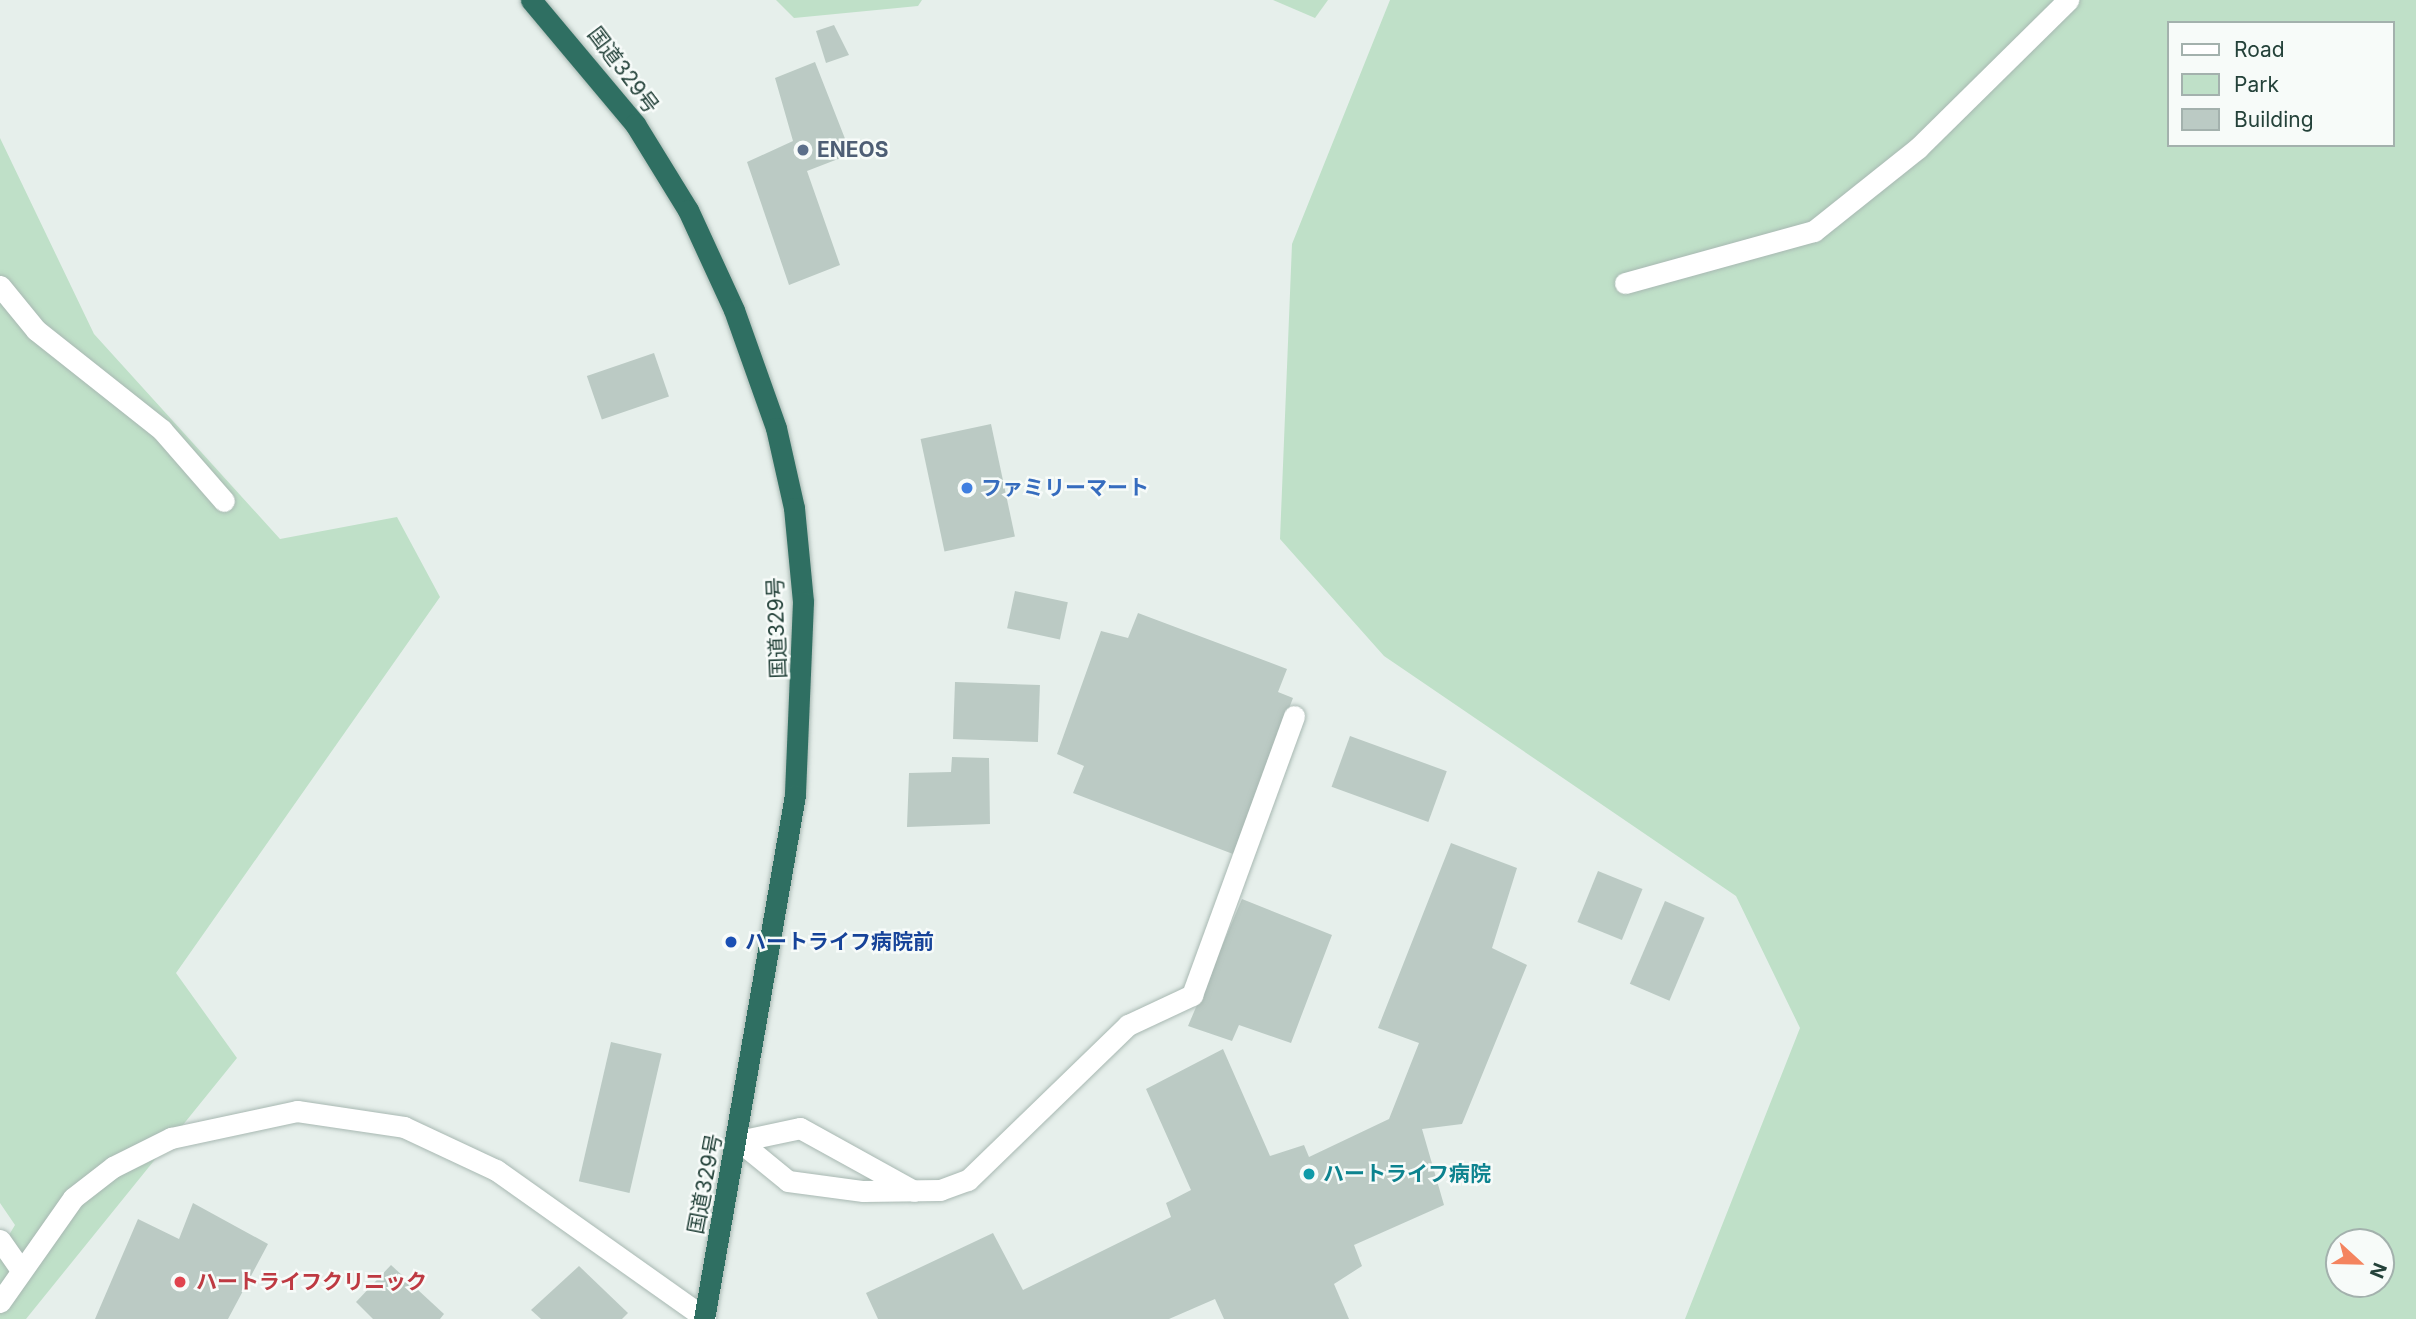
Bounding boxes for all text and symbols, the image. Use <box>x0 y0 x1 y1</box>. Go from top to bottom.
legend <box>2168 21 2395 147</box>
street label: 国道329号 <box>582 22 664 118</box>
text: Road <box>2234 37 2285 62</box>
text: Park <box>2234 72 2279 97</box>
text: Building <box>2234 107 2314 132</box>
place label: ENEOS <box>817 137 888 163</box>
marker: ENEOS <box>795 142 811 158</box>
place label: ファミリーマート <box>981 475 1149 501</box>
marker: ファミリーマート <box>959 480 975 496</box>
street label: 国道329号 <box>763 577 791 679</box>
place label: ハートライフ病院前 <box>745 929 934 955</box>
marker: ハートライフ病院前 <box>723 934 739 950</box>
street label: 国道329号 <box>683 1132 727 1236</box>
place label: ハートライフ病院 <box>1323 1161 1491 1187</box>
marker: ハートライフ病院 <box>1301 1166 1317 1182</box>
north arrow <box>2325 1228 2395 1298</box>
text: N <box>2365 1259 2391 1281</box>
place label: ハートライフクリニック <box>196 1269 427 1295</box>
marker: ハートライフクリニック <box>170 1272 190 1292</box>

